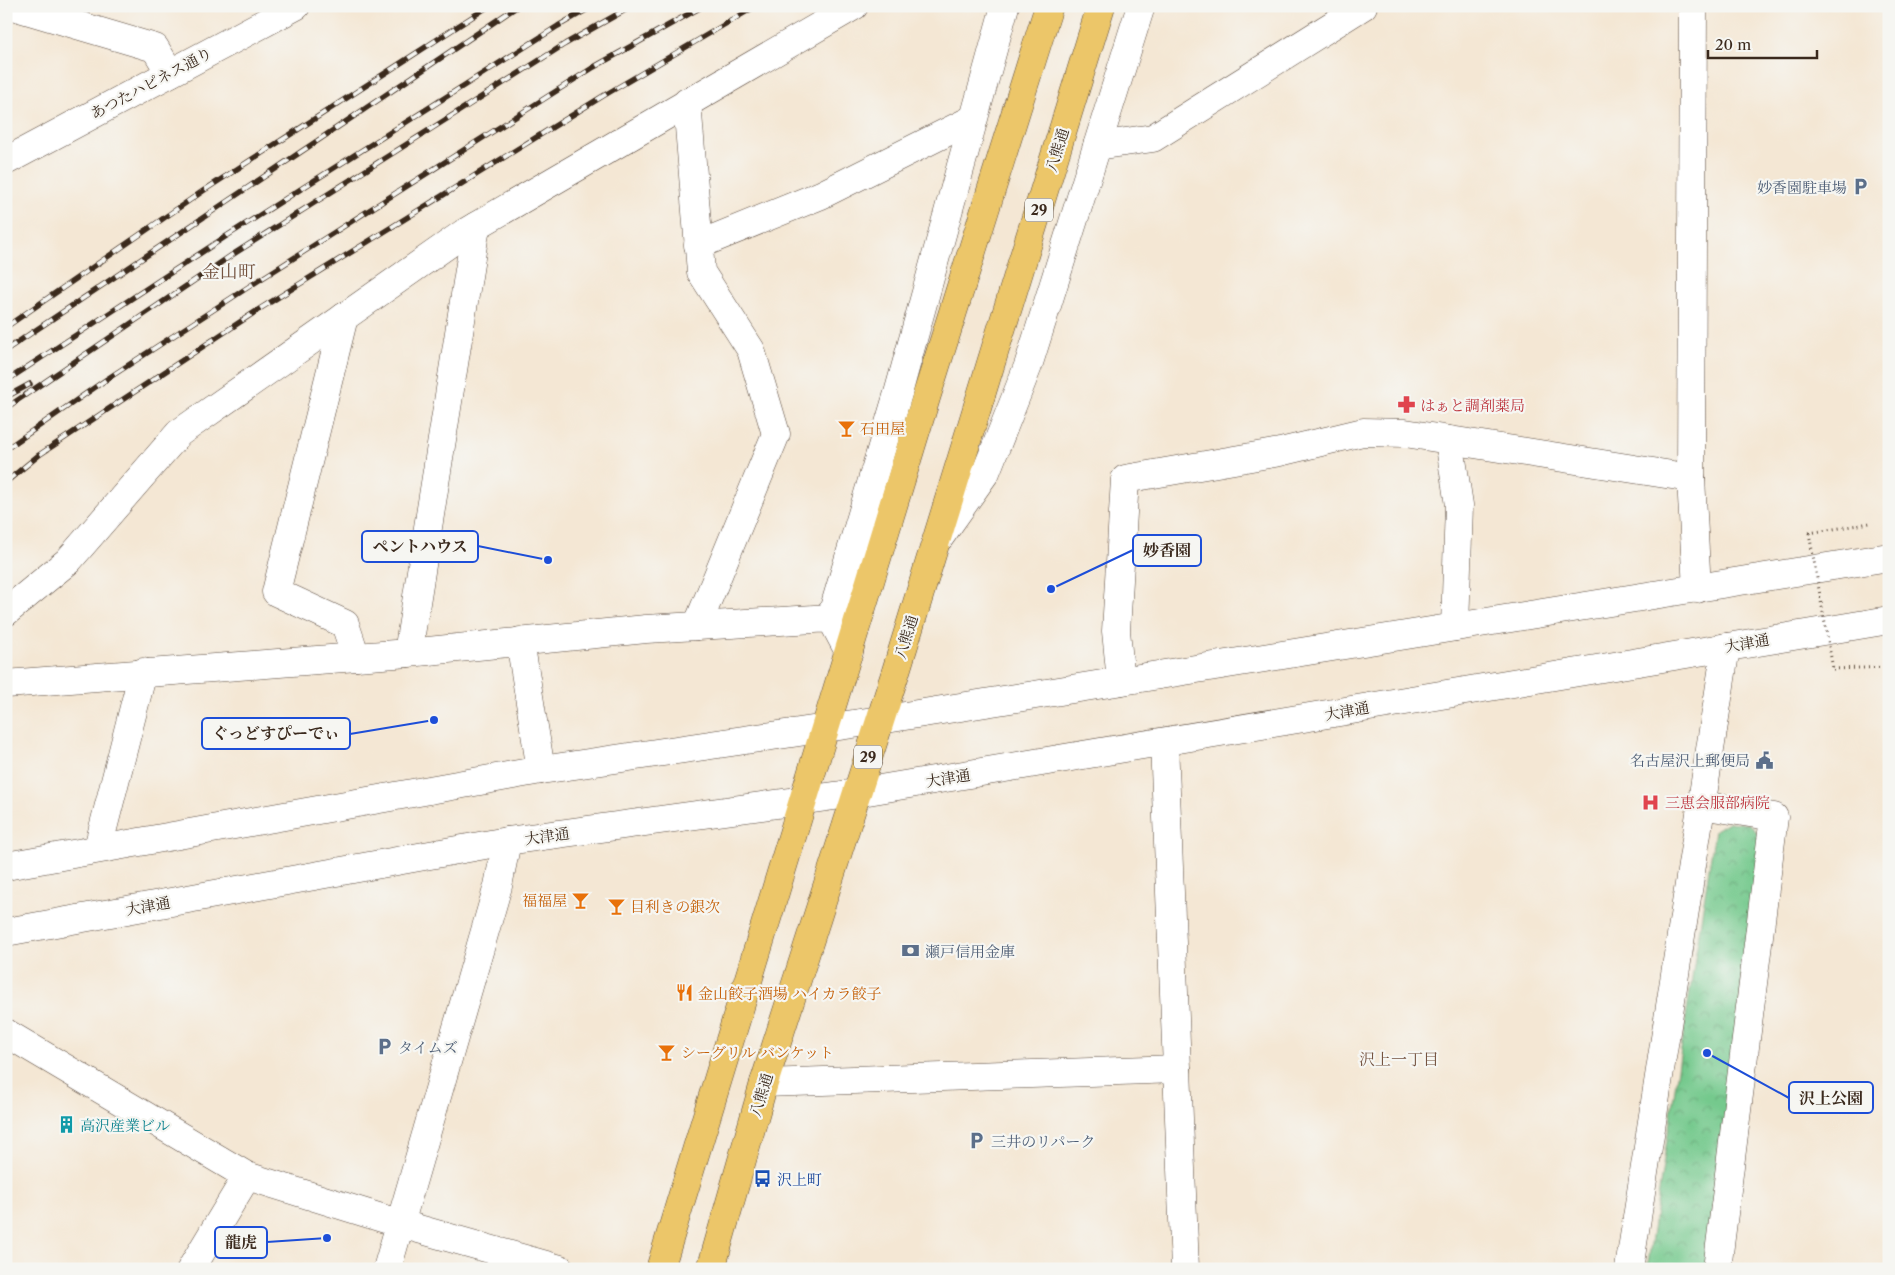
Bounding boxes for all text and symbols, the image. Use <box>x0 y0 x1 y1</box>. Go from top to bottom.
scale bar <box>1708 28 1816 60</box>
text: 20 m <box>1715 35 1751 54</box>
street label: あつたハピネス通り <box>87 43 215 123</box>
street label: 八熊通 <box>1041 126 1073 174</box>
parking icon: 妙香園駐車場 <box>1851 177 1871 197</box>
place label: 妙香園駐車場 <box>1757 178 1847 197</box>
road number: 29 <box>1025 198 1053 222</box>
district label: 金山町 <box>202 261 256 283</box>
pharmacy icon: はぁと調剤薬局 <box>1396 395 1416 415</box>
place label: はぁと調剤薬局 <box>1420 396 1525 415</box>
bar icon: 石田屋 <box>836 418 856 438</box>
place label: 石田屋 <box>860 419 905 438</box>
callout: ペントハウス <box>362 531 478 562</box>
callout: 妙香園 <box>1133 535 1201 566</box>
text: ペントハウス <box>372 536 468 556</box>
text: 妙香園 <box>1143 540 1191 560</box>
street label: 八熊通 <box>890 613 922 661</box>
street label: 大津通 <box>1723 630 1771 656</box>
street label: 大津通 <box>1323 698 1371 724</box>
callout: ぐっどすぴーでぃ <box>202 718 350 749</box>
text: ぐっどすぴーでぃ <box>212 723 340 743</box>
road number: 29 <box>854 746 882 769</box>
public building icon: 名古屋沢上郵便局 <box>1754 750 1774 770</box>
place label: 名古屋沢上郵便局 <box>1630 751 1750 770</box>
street label: 大津通 <box>924 765 972 791</box>
hospital icon: 三恵会服部病院 <box>1641 792 1661 812</box>
place label: 三恵会服部病院 <box>1665 793 1770 812</box>
street label: 大津通 <box>523 823 571 849</box>
bar icon: 福福屋 <box>571 890 591 910</box>
place label: 福福屋 <box>522 891 567 910</box>
street label: 大津通 <box>124 893 172 919</box>
bar icon: 目利きの銀次 <box>606 896 626 916</box>
place label: 目利きの銀次 <box>630 897 720 916</box>
bank icon: 瀬戸信用金庫 <box>901 941 921 961</box>
place label: 瀬戸信用金庫 <box>925 942 1015 961</box>
restaurant icon: 金山餃子酒場 ハイカラ餃子 <box>674 983 694 1003</box>
place label: 金山餃子酒場 ハイカラ餃子 <box>698 984 882 1003</box>
parking icon: タイムズ <box>374 1037 394 1057</box>
place label: タイムズ <box>398 1038 458 1057</box>
bar icon: シーグリル バンケット <box>657 1042 677 1062</box>
place label: シーグリル バンケット <box>681 1043 834 1062</box>
district label: 沢上一丁目 <box>1359 1049 1439 1069</box>
street label: 八熊通 <box>745 1071 777 1119</box>
callout: 沢上公園 <box>1789 1082 1873 1113</box>
text: 沢上公園 <box>1799 1088 1863 1108</box>
building icon: 高沢産業ビル <box>56 1115 76 1135</box>
place label: 高沢産業ビル <box>80 1116 170 1135</box>
parking icon: 三井のリパーク <box>967 1131 987 1151</box>
place label: 三井のリパーク <box>991 1132 1096 1151</box>
bus stop icon: 沢上町 <box>753 1169 773 1189</box>
place label: 沢上町 <box>777 1170 822 1189</box>
callout: 龍虎 <box>215 1227 267 1258</box>
text: 龍虎 <box>225 1232 257 1252</box>

